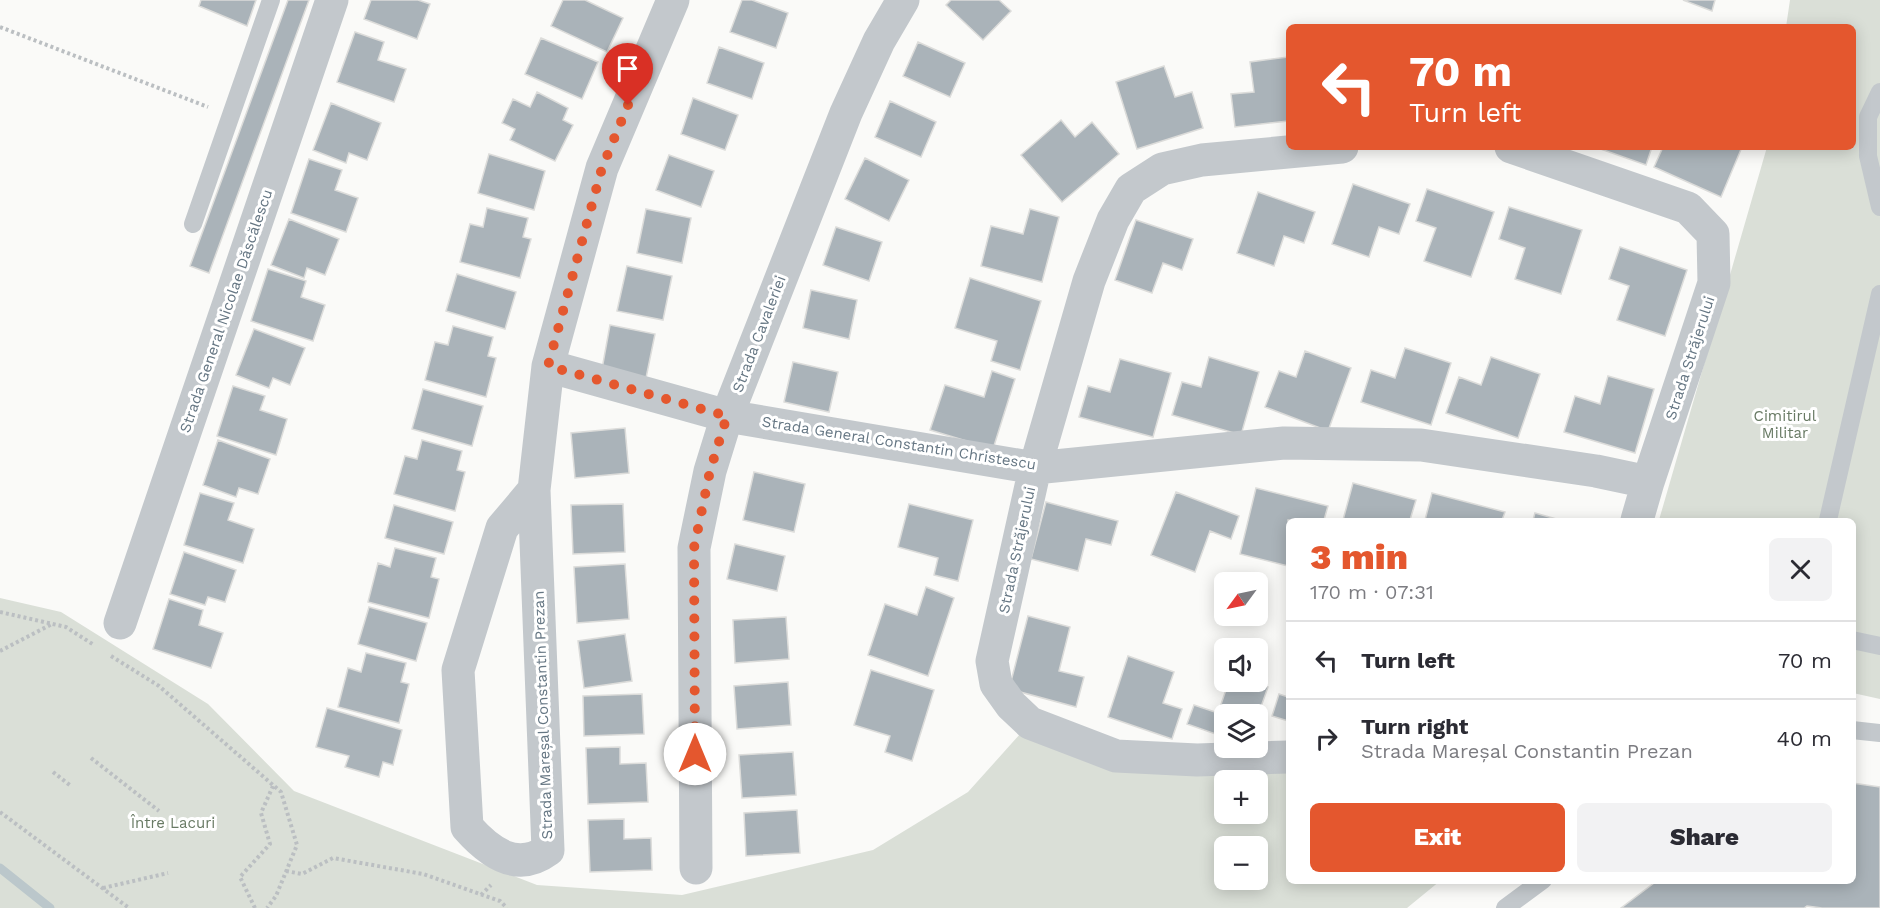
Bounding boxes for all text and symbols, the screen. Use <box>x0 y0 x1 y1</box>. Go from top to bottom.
pin <box>602 43 653 105</box>
text: 70 m <box>1409 47 1512 96</box>
icon: left <box>1310 48 1388 126</box>
icon: arrive <box>611 52 644 85</box>
text: Turn left <box>1409 97 1521 129</box>
street label: Strada General Nicolae Dăscălescu <box>176 187 276 435</box>
street label: Strada Cavaleriei <box>728 273 790 395</box>
street label: Strada Străjerului <box>1661 294 1719 422</box>
park label: Cimitirul Militar <box>1754 407 1817 442</box>
street label: Strada General Constantin Christescu <box>761 412 1037 474</box>
street label: Strada Străjerului <box>995 485 1039 615</box>
text: 3 min <box>1310 536 1408 578</box>
button: close <box>1769 538 1832 601</box>
north arrow <box>1214 572 1268 626</box>
map controls <box>1214 572 1268 890</box>
text: 170 m · 07:31 <box>1310 580 1434 604</box>
street label: Strada Mareșal Constantin Prezan <box>530 590 556 840</box>
button: sound <box>1214 638 1268 692</box>
icon: left <box>1310 644 1343 677</box>
text: Turn left <box>1361 648 1455 673</box>
text: 70 m <box>1778 648 1832 673</box>
button: layers <box>1214 704 1268 758</box>
text: Turn right <box>1361 714 1468 739</box>
position arrow <box>663 722 727 786</box>
icon: right <box>1310 722 1343 755</box>
text: 40 m <box>1776 726 1832 751</box>
text: Strada Mareșal Constantin Prezan <box>1361 739 1693 763</box>
button: + <box>1214 770 1268 824</box>
button: Exit <box>1310 803 1565 872</box>
button: Share <box>1577 803 1832 872</box>
park label: Între Lacuri <box>130 814 215 832</box>
button: − <box>1214 836 1268 890</box>

